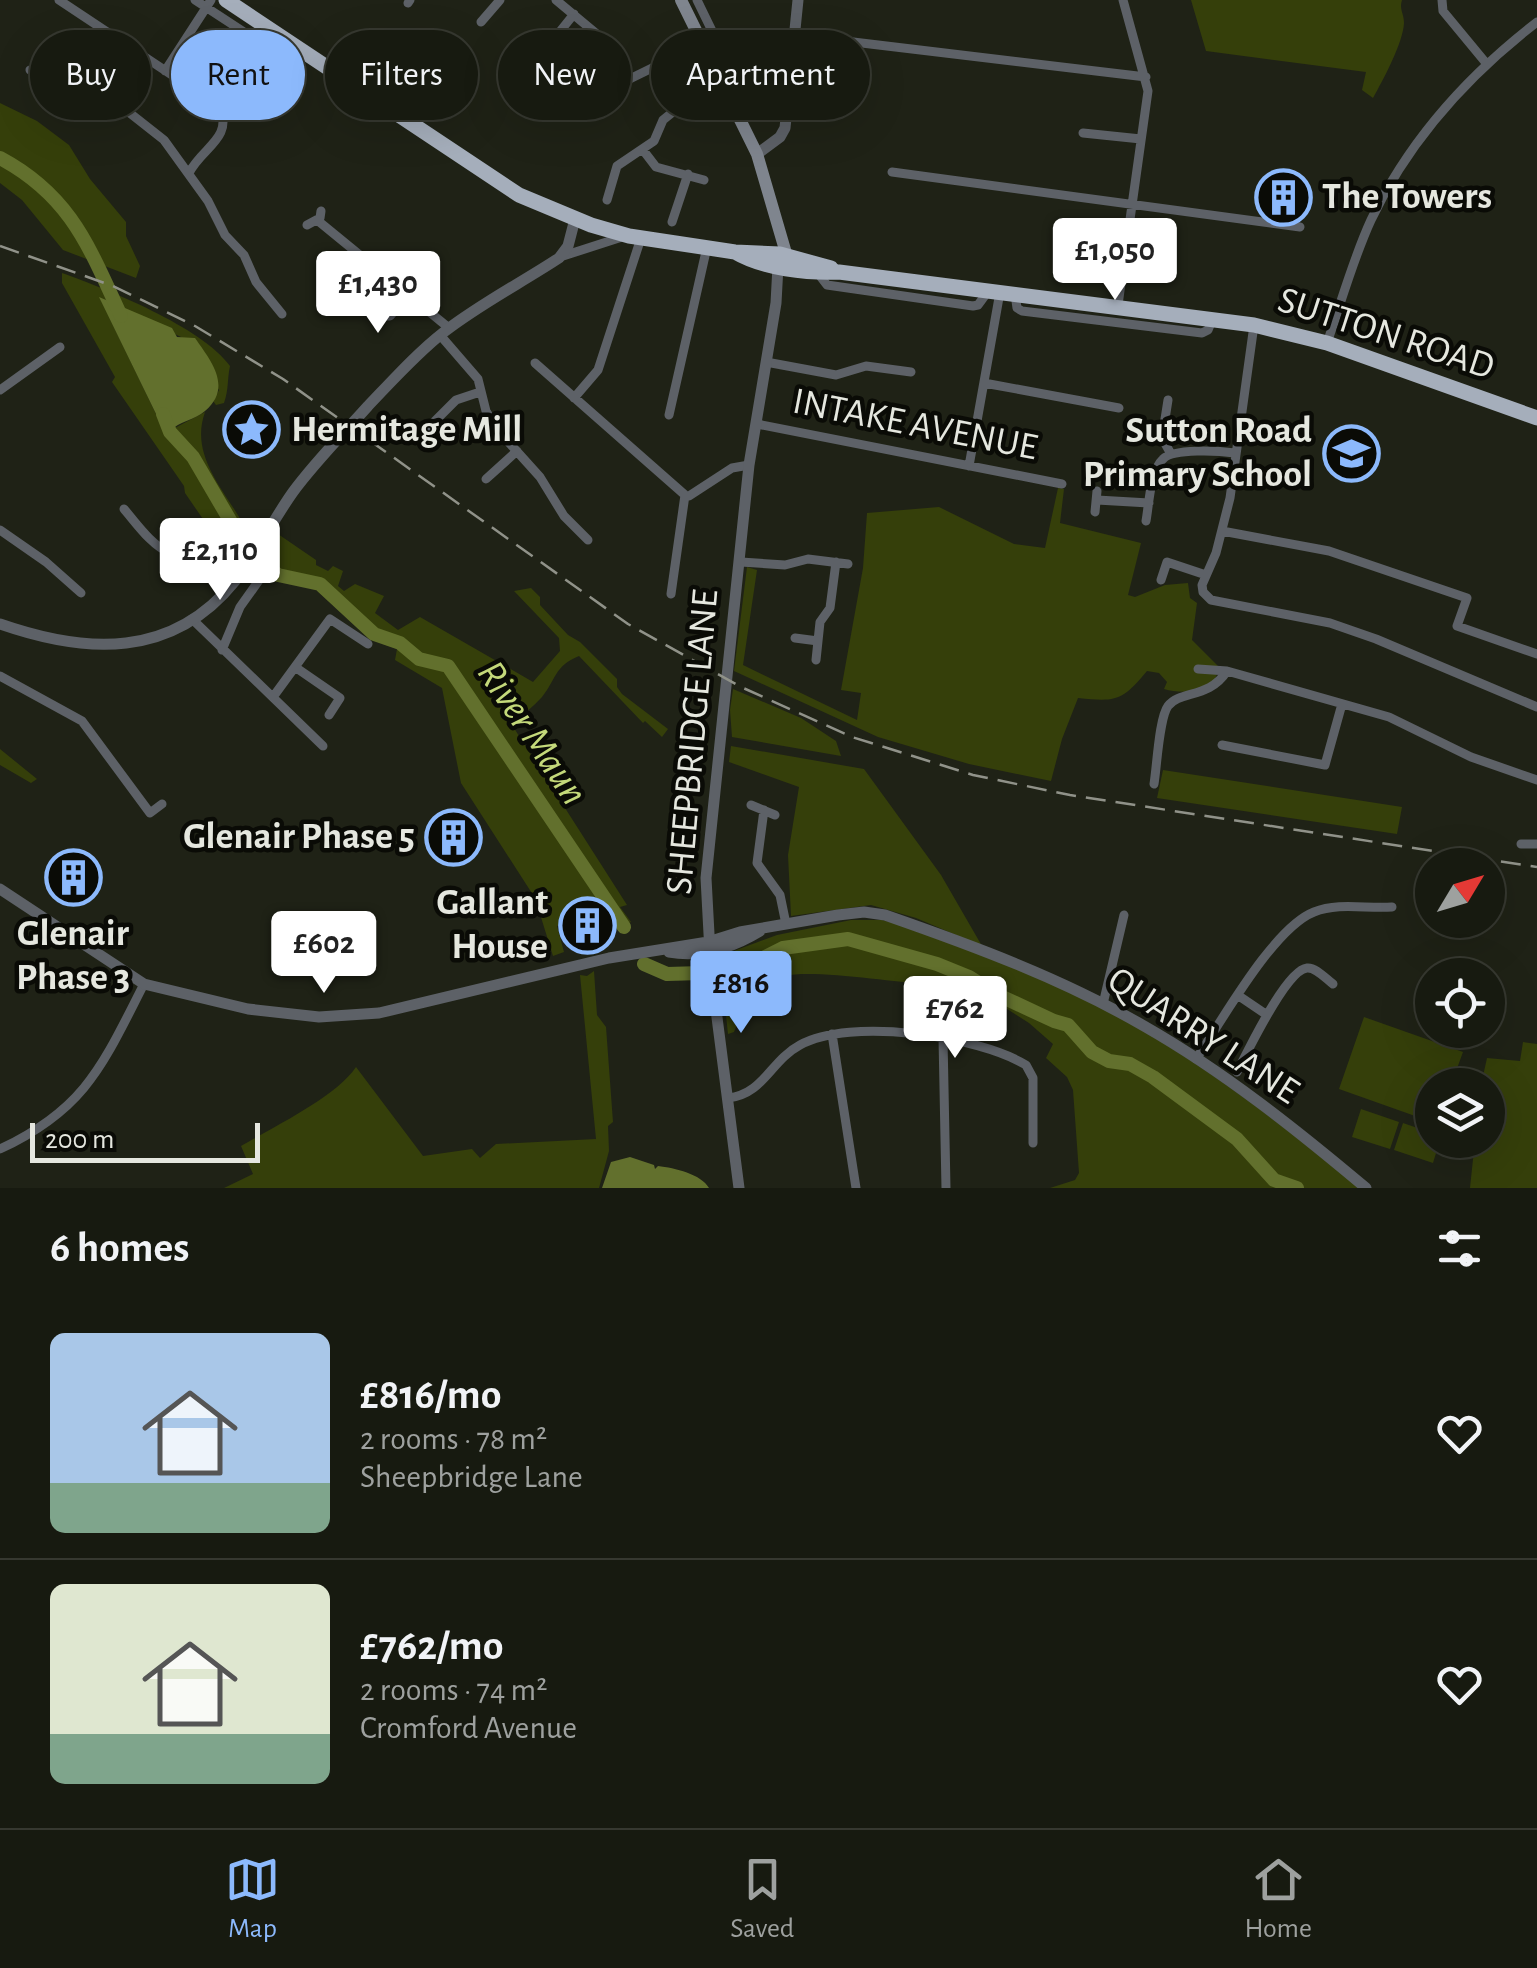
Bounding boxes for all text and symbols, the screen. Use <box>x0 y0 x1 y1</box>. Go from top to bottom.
chip: Buy <box>30 30 151 120</box>
chip: Rent <box>171 30 305 120</box>
chip: Filters <box>325 30 478 120</box>
chip: New <box>498 30 631 120</box>
chip: Apartment <box>651 30 870 120</box>
building icon: The Towers <box>1253 167 1313 227</box>
place label: The Towers <box>1322 178 1492 216</box>
pin: £1,050 <box>1034 218 1196 303</box>
text: £1,050 <box>1075 234 1155 266</box>
pin: £1,430 <box>297 251 459 336</box>
text: £1,430 <box>338 267 418 299</box>
street label: SUTTON ROAD <box>1273 281 1499 387</box>
street label: INTAKE AVENUE <box>789 383 1041 467</box>
place icon: Hermitage Mill <box>222 400 282 460</box>
place label: Hermitage Mill <box>291 411 522 449</box>
place label: Sutton Road Primary School <box>1083 412 1312 494</box>
school or university icon: Sutton Road Primary School <box>1321 423 1381 483</box>
pin: £2,110 <box>139 518 301 603</box>
text: £2,110 <box>182 534 258 566</box>
street label: SHEEPBRIDGE LANE <box>661 588 725 896</box>
water label: River Maun <box>470 654 594 812</box>
building icon: Glenair Phase 5 <box>424 807 484 867</box>
place label: Glenair Phase 5 <box>183 818 415 856</box>
building icon: Glenair Phase 3 <box>43 847 103 907</box>
north arrow <box>1415 848 1505 938</box>
map controls <box>1415 848 1505 1158</box>
place label: Gallant House <box>436 884 548 966</box>
building icon: Gallant House <box>557 895 617 955</box>
pin: £602 <box>265 911 383 996</box>
place label: Glenair Phase 3 <box>16 915 130 997</box>
text: £602 <box>293 927 355 959</box>
pin: £816 <box>682 951 800 1036</box>
button: locate <box>1415 958 1505 1048</box>
street label: QUARRY LANE <box>1101 960 1305 1112</box>
text: £816 <box>712 967 770 999</box>
pin: £762 <box>896 976 1014 1061</box>
text: £762 <box>926 992 984 1024</box>
button: layers <box>1415 1068 1505 1158</box>
scale bar <box>30 1118 260 1162</box>
text: 200 m <box>45 1126 114 1154</box>
icon: filters <box>1432 1221 1487 1276</box>
text: 6 homes <box>50 1227 189 1269</box>
icon: home <box>130 1373 250 1493</box>
text: £816/mo <box>360 1374 501 1416</box>
icon: heart <box>1432 1406 1487 1461</box>
text: 2 rooms · 78 m² <box>360 1423 547 1455</box>
text: Sheepbridge Lane <box>360 1461 583 1493</box>
icon: home <box>130 1624 250 1744</box>
text: £762/mo <box>360 1625 504 1667</box>
icon: heart <box>1432 1657 1487 1712</box>
text: 2 rooms · 74 m² <box>360 1674 547 1706</box>
text: Cromford Avenue <box>360 1712 577 1744</box>
tab: Map <box>225 1852 280 1946</box>
tab: Saved <box>730 1852 794 1946</box>
tab: Home <box>1245 1852 1312 1946</box>

